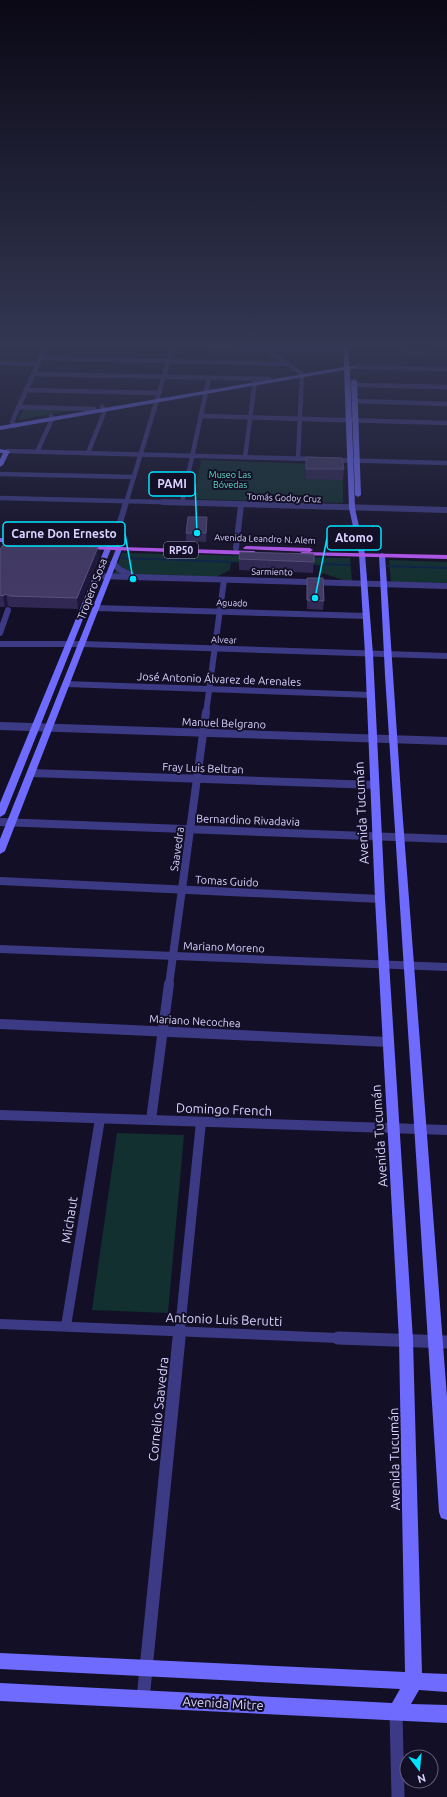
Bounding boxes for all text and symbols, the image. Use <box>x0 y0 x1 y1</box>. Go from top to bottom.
park label: Museo Las Bóvedas <box>209 470 251 490</box>
callout: PAMI <box>149 472 195 496</box>
text: PAMI <box>157 477 187 490</box>
street label: Tomás Godoy Cruz <box>247 492 321 504</box>
callout: Carne Don Ernesto <box>3 522 125 546</box>
callout: Atomo <box>327 526 381 550</box>
text: Carne Don Ernesto <box>11 527 117 540</box>
text: Atomo <box>335 531 373 544</box>
street label: Avenida Leandro N. Alem <box>214 532 316 546</box>
road number: RP50 <box>164 542 198 558</box>
street label: Tropero Sosa <box>75 557 109 621</box>
street label: Sarmiento <box>251 567 293 577</box>
street label: Aguado <box>216 597 248 609</box>
street label: Alvear <box>211 635 238 645</box>
street label: José Antonio Álvarez de Arenales <box>137 669 302 688</box>
street label: Manuel Belgrano <box>182 716 266 730</box>
street label: Fray Luis Beltran <box>162 761 244 775</box>
street label: Avenida Tucumán <box>351 761 371 865</box>
street label: Bernardino Rivadavia <box>196 812 300 828</box>
street label: Saavedra <box>168 826 186 872</box>
street label: Tomas Guido <box>195 873 259 889</box>
street label: Mariano Moreno <box>183 940 265 954</box>
street label: Mariano Necochea <box>149 1013 241 1029</box>
street label: Avenida Tucumán <box>368 1084 390 1188</box>
street label: Domingo French <box>176 1100 272 1118</box>
street label: Michaut <box>58 1196 80 1244</box>
street label: Antonio Luis Berutti <box>165 1310 283 1328</box>
street label: Cornelio Saavedra <box>146 1356 170 1462</box>
street label: Avenida Tucumán <box>386 1408 402 1510</box>
street label: Avenida Mitre <box>182 1694 264 1712</box>
north arrow <box>399 1749 439 1789</box>
text: N <box>416 1772 427 1786</box>

